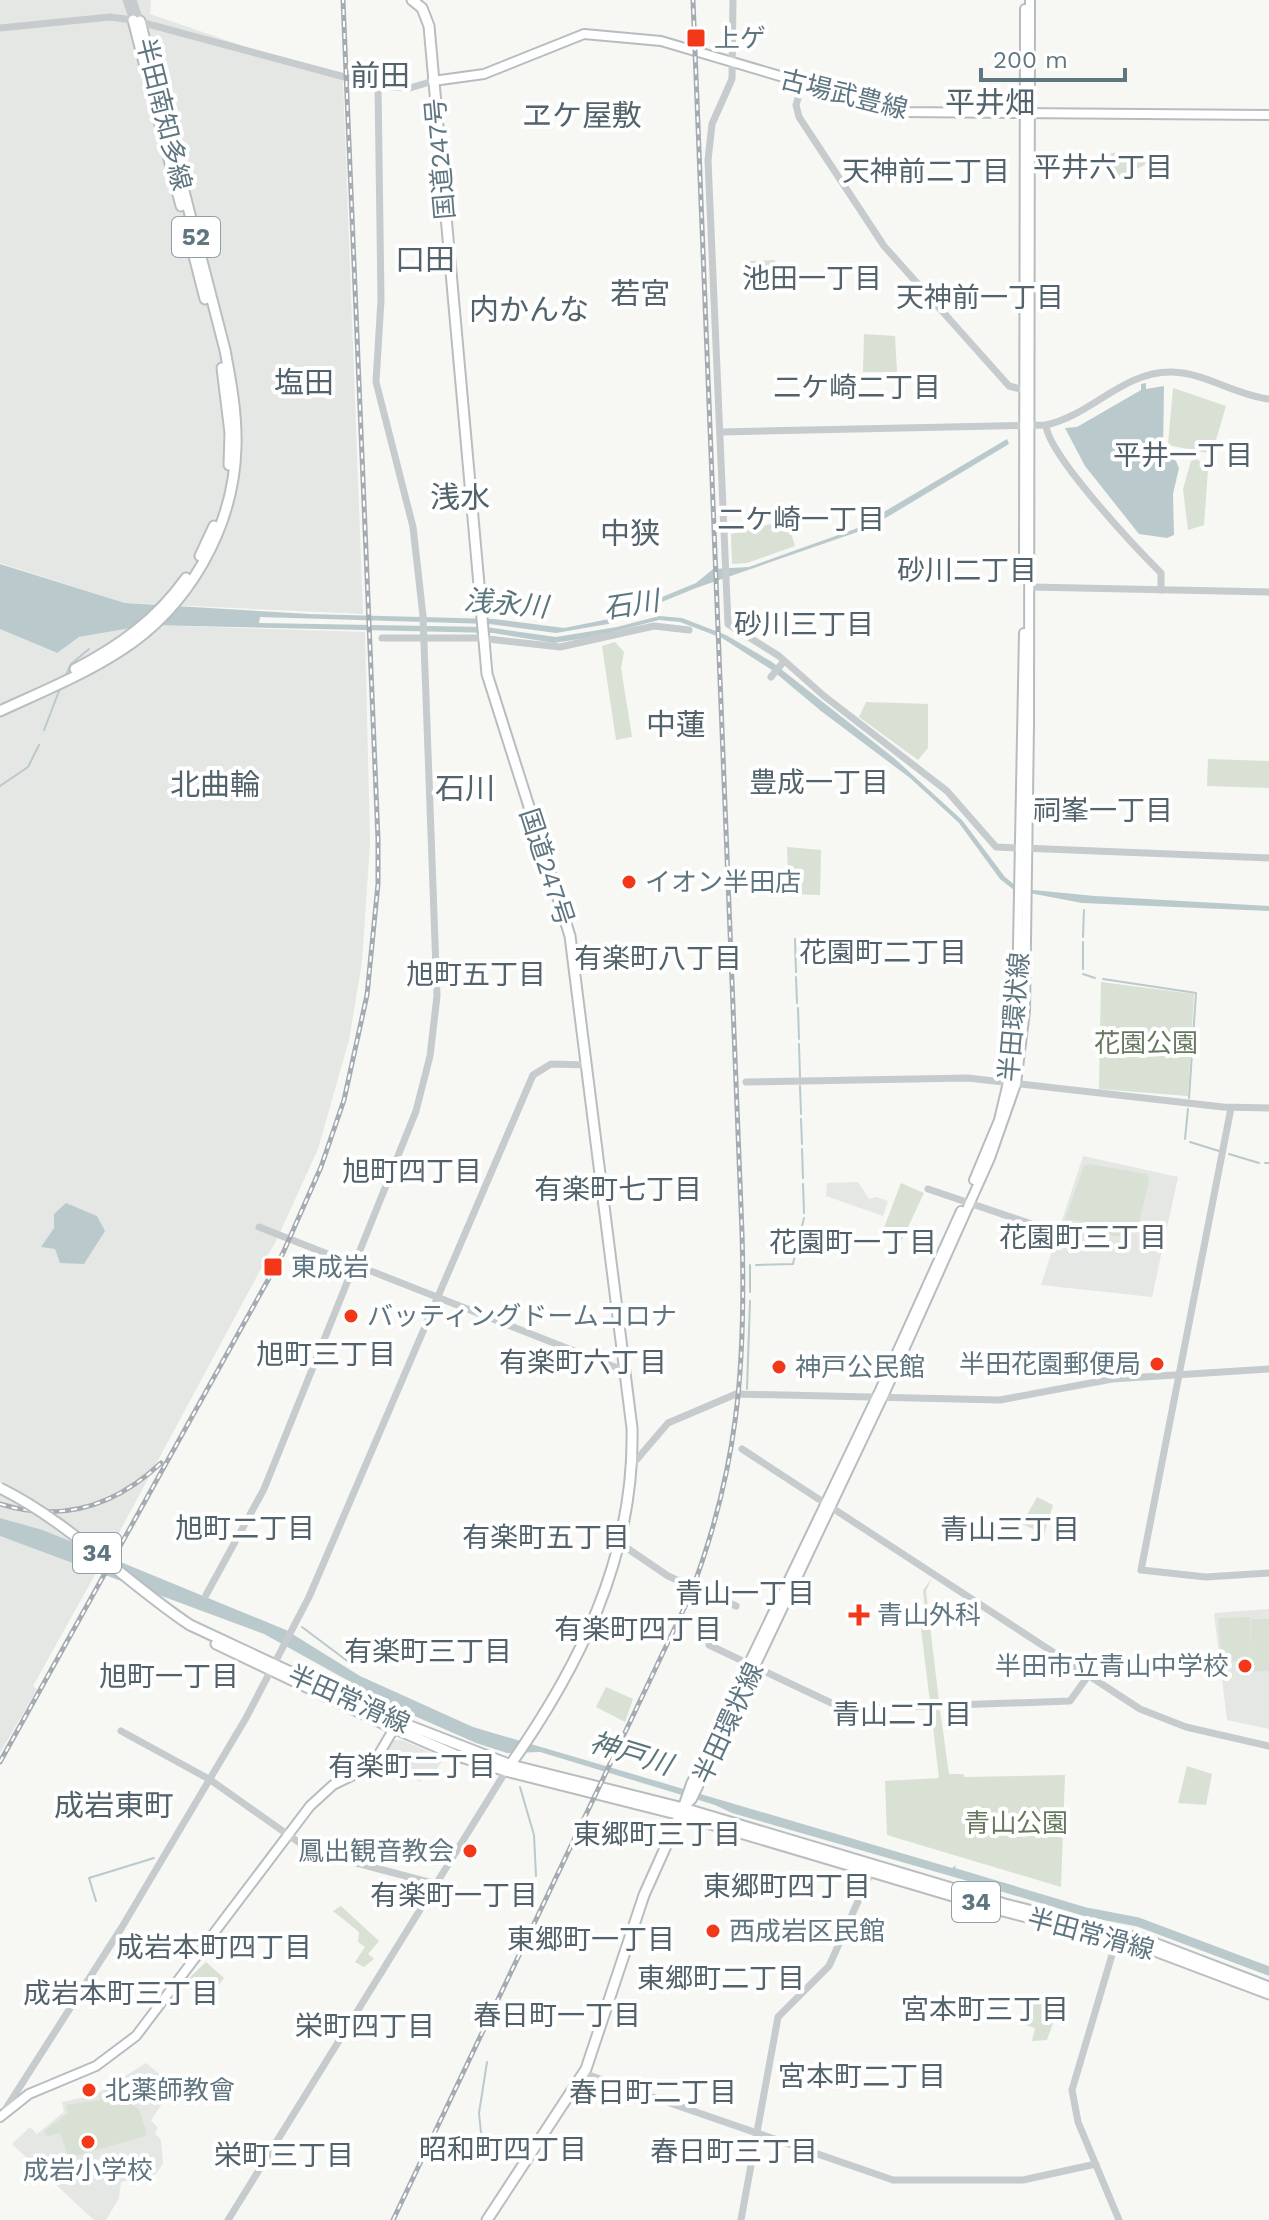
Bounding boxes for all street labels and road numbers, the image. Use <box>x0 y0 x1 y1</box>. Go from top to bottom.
street label: 半田南知多線 <box>131 35 197 193</box>
street label: 古場武豊線 <box>777 64 911 124</box>
street label: 国道247号 <box>420 97 460 221</box>
road number: 52 <box>172 217 220 257</box>
street label: 国道247号 <box>514 805 580 929</box>
street label: 半田環状線 <box>993 951 1035 1083</box>
road number: 34 <box>73 1533 121 1573</box>
street label: 半田環状線 <box>687 1658 769 1788</box>
street label: 半田常滑線 <box>284 1659 414 1739</box>
road number: 34 <box>952 1882 1000 1922</box>
street label: 半田常滑線 <box>1024 1903 1158 1965</box>

